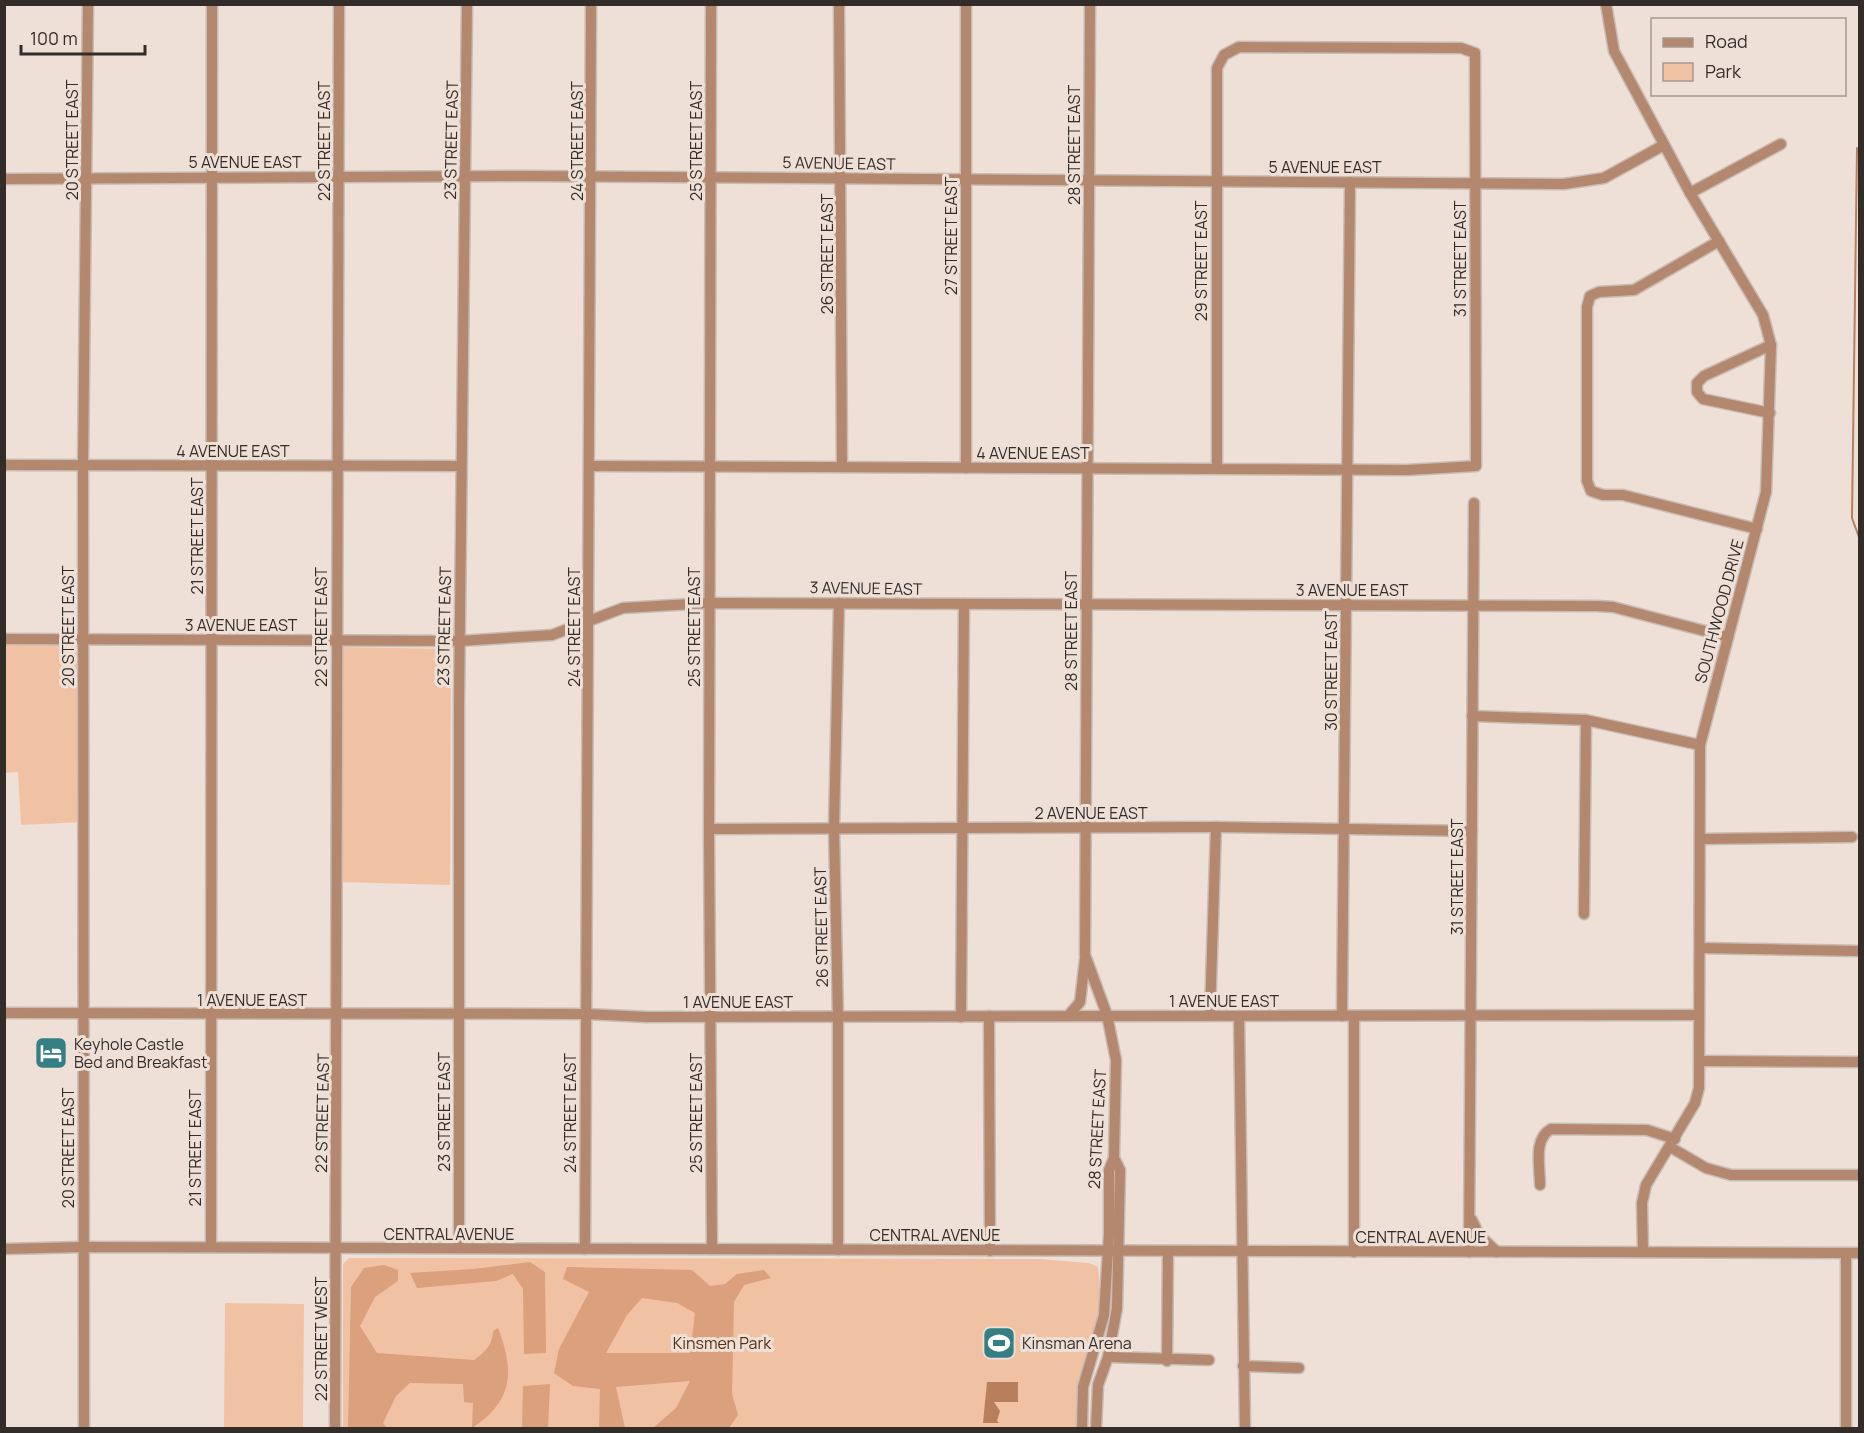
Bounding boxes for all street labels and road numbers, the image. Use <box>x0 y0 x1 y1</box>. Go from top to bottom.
street label: 20 STREET EAST <box>61 79 83 200</box>
street label: 23 STREET EAST <box>439 80 463 200</box>
street label: 22 STREET EAST <box>313 81 335 201</box>
street label: 24 STREET EAST <box>566 81 588 201</box>
street label: 25 STREET EAST <box>685 81 707 201</box>
street label: 28 STREET EAST <box>1063 85 1085 205</box>
street label: 5 AVENUE EAST <box>188 151 302 173</box>
street label: 5 AVENUE EAST <box>782 151 896 175</box>
street label: 5 AVENUE EAST <box>1268 156 1382 178</box>
street label: 27 STREET EAST <box>940 176 962 295</box>
street label: 26 STREET EAST <box>816 193 838 314</box>
street label: 29 STREET EAST <box>1190 200 1212 321</box>
street label: 31 STREET EAST <box>1449 200 1471 317</box>
street label: 4 AVENUE EAST <box>176 440 290 462</box>
street label: 4 AVENUE EAST <box>976 442 1090 464</box>
street label: 21 STREET EAST <box>186 477 208 594</box>
street label: SOUTHWOOD DRIVE <box>1689 537 1749 685</box>
street label: 20 STREET EAST <box>57 565 79 686</box>
street label: 23 STREET EAST <box>432 566 456 686</box>
street label: 22 STREET EAST <box>310 567 332 687</box>
street label: 24 STREET EAST <box>563 567 585 687</box>
street label: 25 STREET EAST <box>683 567 705 687</box>
street label: 28 STREET EAST <box>1060 571 1082 691</box>
street label: 3 AVENUE EAST <box>809 576 923 600</box>
street label: 3 AVENUE EAST <box>1296 579 1409 601</box>
street label: 30 STREET EAST <box>1320 610 1342 731</box>
street label: 3 AVENUE EAST <box>185 614 298 636</box>
street label: 2 AVENUE EAST <box>1035 802 1148 824</box>
street label: 31 STREET EAST <box>1446 818 1468 935</box>
street label: 26 STREET EAST <box>809 866 833 987</box>
street label: 1 AVENUE EAST <box>197 989 307 1011</box>
street label: 1 AVENUE EAST <box>1169 990 1279 1012</box>
street label: 1 AVENUE EAST <box>683 991 793 1013</box>
street label: 22 STREET EAST <box>310 1052 334 1173</box>
street label: 23 STREET EAST <box>433 1052 455 1172</box>
street label: 24 STREET EAST <box>559 1053 581 1173</box>
street label: 25 STREET EAST <box>685 1053 707 1173</box>
street label: 28 STREET EAST <box>1083 1068 1111 1189</box>
street label: 20 STREET EAST <box>57 1087 79 1208</box>
street label: 21 STREET EAST <box>184 1089 206 1206</box>
street label: CENTRAL AVENUE <box>384 1223 514 1245</box>
street label: CENTRAL AVENUE <box>870 1224 1000 1246</box>
street label: CENTRAL AVENUE <box>1356 1226 1486 1248</box>
street label: 22 STREET WEST <box>310 1276 332 1401</box>

